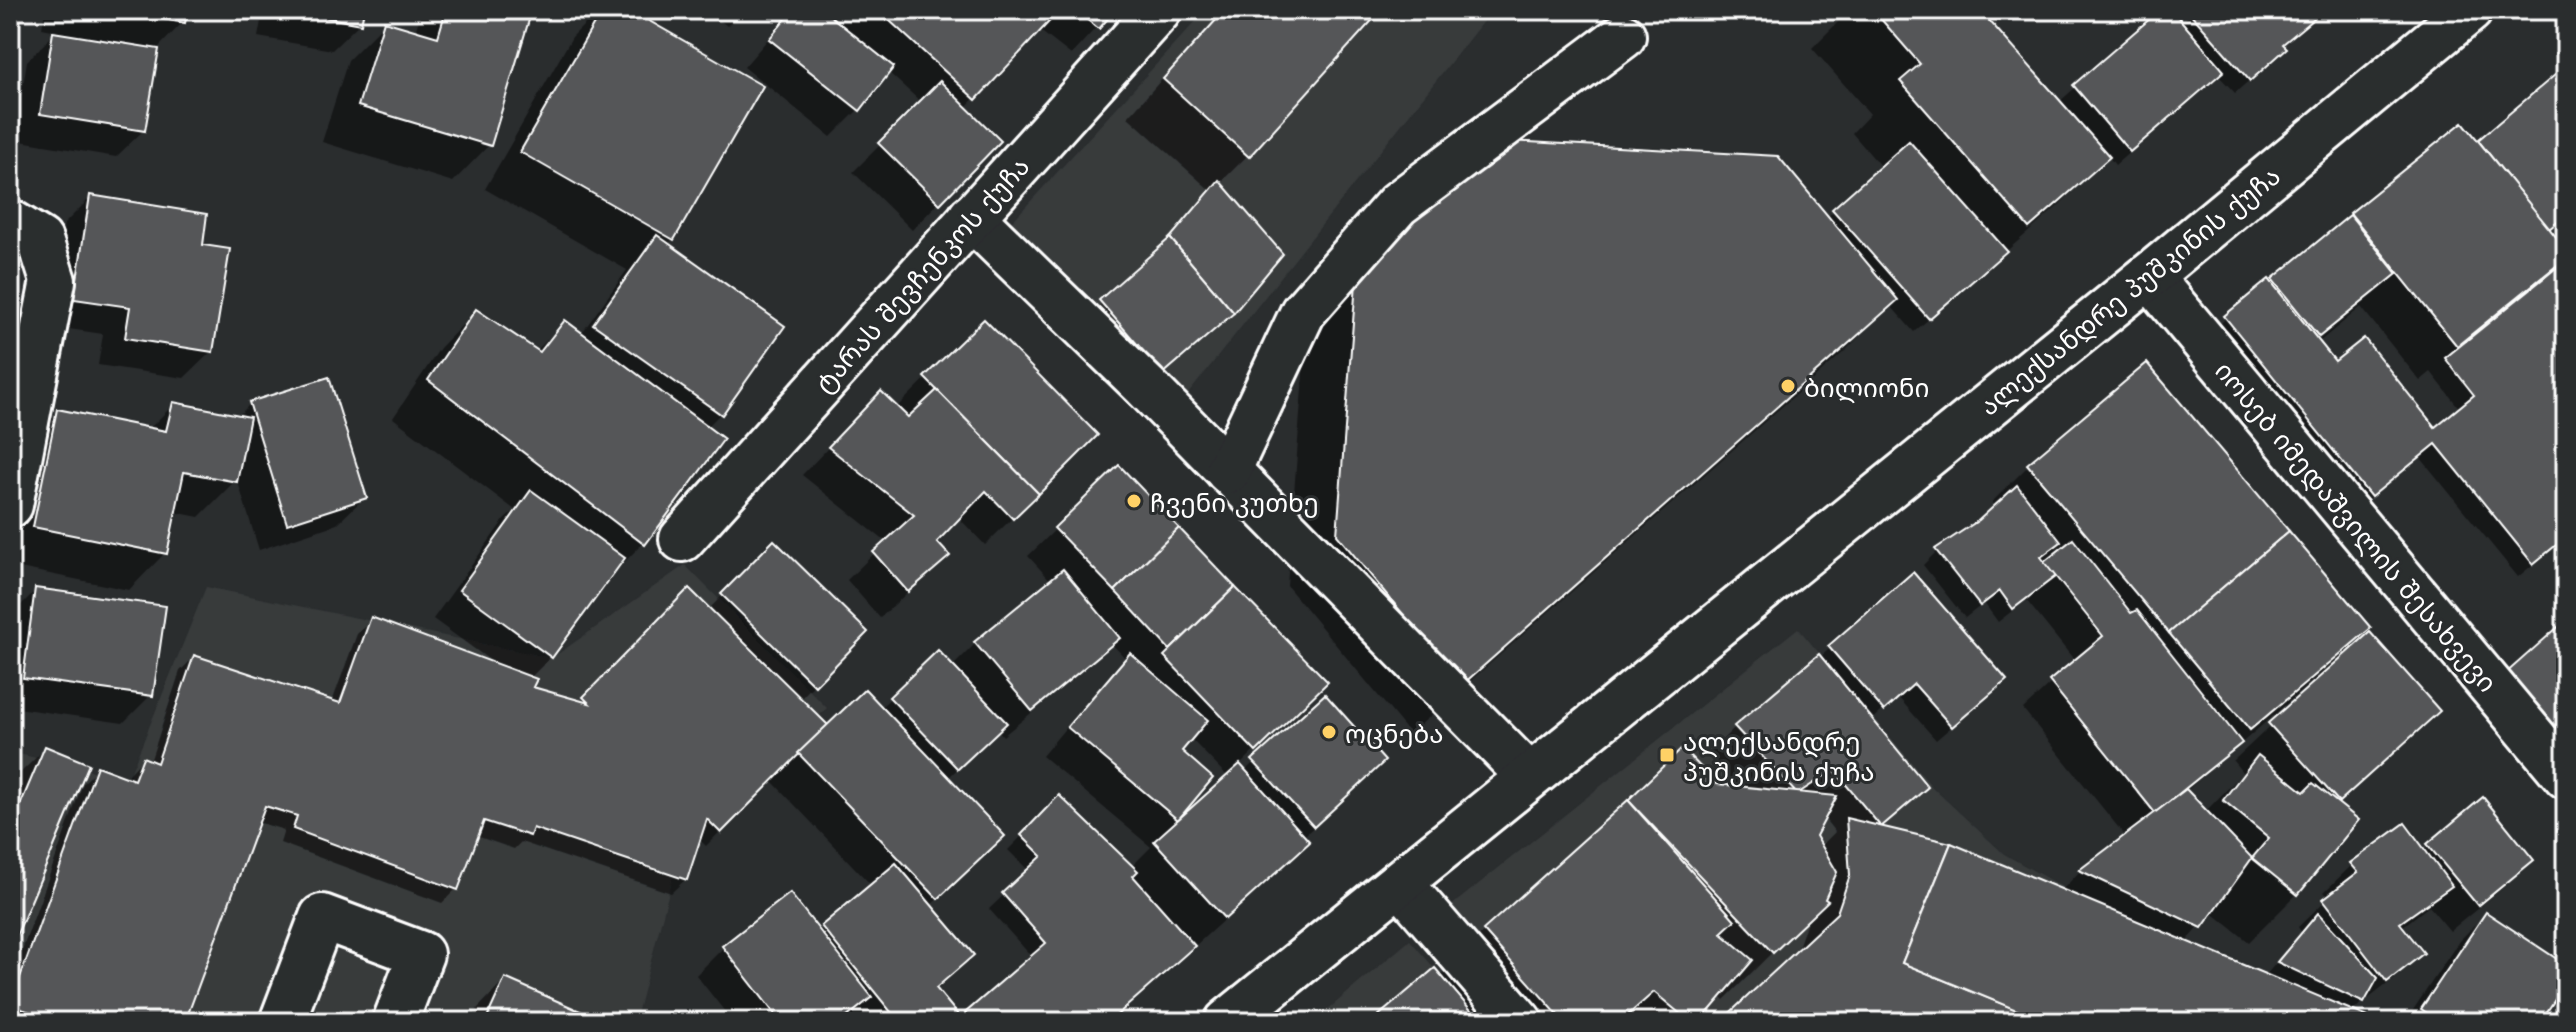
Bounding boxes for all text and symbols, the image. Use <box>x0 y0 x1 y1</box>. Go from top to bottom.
street label: ტარას შევჩენკოს ქუჩა <box>804 147 1038 401</box>
street label: ალექსანდრე პუშკინის ქუჩა <box>1970 156 2288 424</box>
street label: იოსებ იმედაშვილის შესახვევი <box>2207 352 2507 700</box>
place label: ბილიონი <box>1804 367 1929 406</box>
marker: ბილიონი <box>1779 377 1797 395</box>
place label: ჩვენი კუთხე <box>1150 482 1319 521</box>
marker: ჩვენი კუთხე <box>1125 492 1143 510</box>
place label: ოცნება <box>1345 713 1444 752</box>
place label: ალექსანდრე პუშკინის ქუჩა <box>1683 721 1875 790</box>
marker: ოცნება <box>1320 723 1338 741</box>
marker: ალექსანდრე პუშკინის ქუჩა <box>1658 746 1676 764</box>

